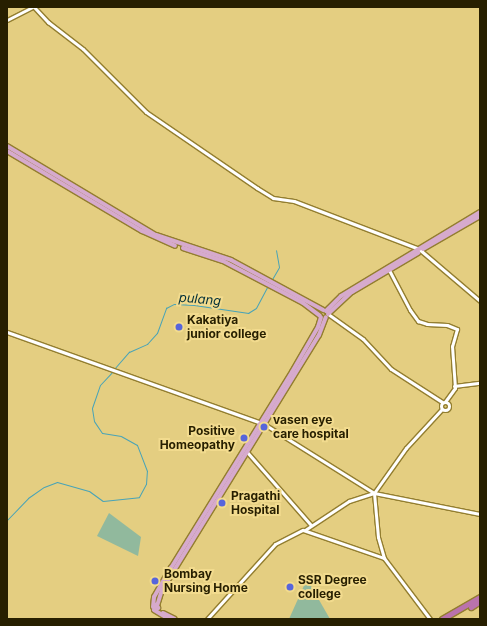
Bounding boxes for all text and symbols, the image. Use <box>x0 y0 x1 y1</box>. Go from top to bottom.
water label: pulang <box>178 289 222 309</box>
place label: Kakatiya junior college <box>187 313 266 341</box>
marker: Kakatiya junior college <box>174 322 184 332</box>
place label: vasen eye care hospital <box>273 413 349 441</box>
marker: vasen eye care hospital <box>258 421 270 433</box>
place label: Positive Homeopathy <box>160 424 235 452</box>
marker: Positive Homeopathy <box>238 432 250 444</box>
place label: Pragathi Hospital <box>231 489 280 517</box>
marker: Pragathi Hospital <box>216 497 228 509</box>
place label: Bombay Nursing Home <box>164 567 248 595</box>
place label: SSR Degree college <box>298 573 367 601</box>
marker: Bombay Nursing Home <box>149 575 161 587</box>
marker: SSR Degree college <box>285 582 295 592</box>

